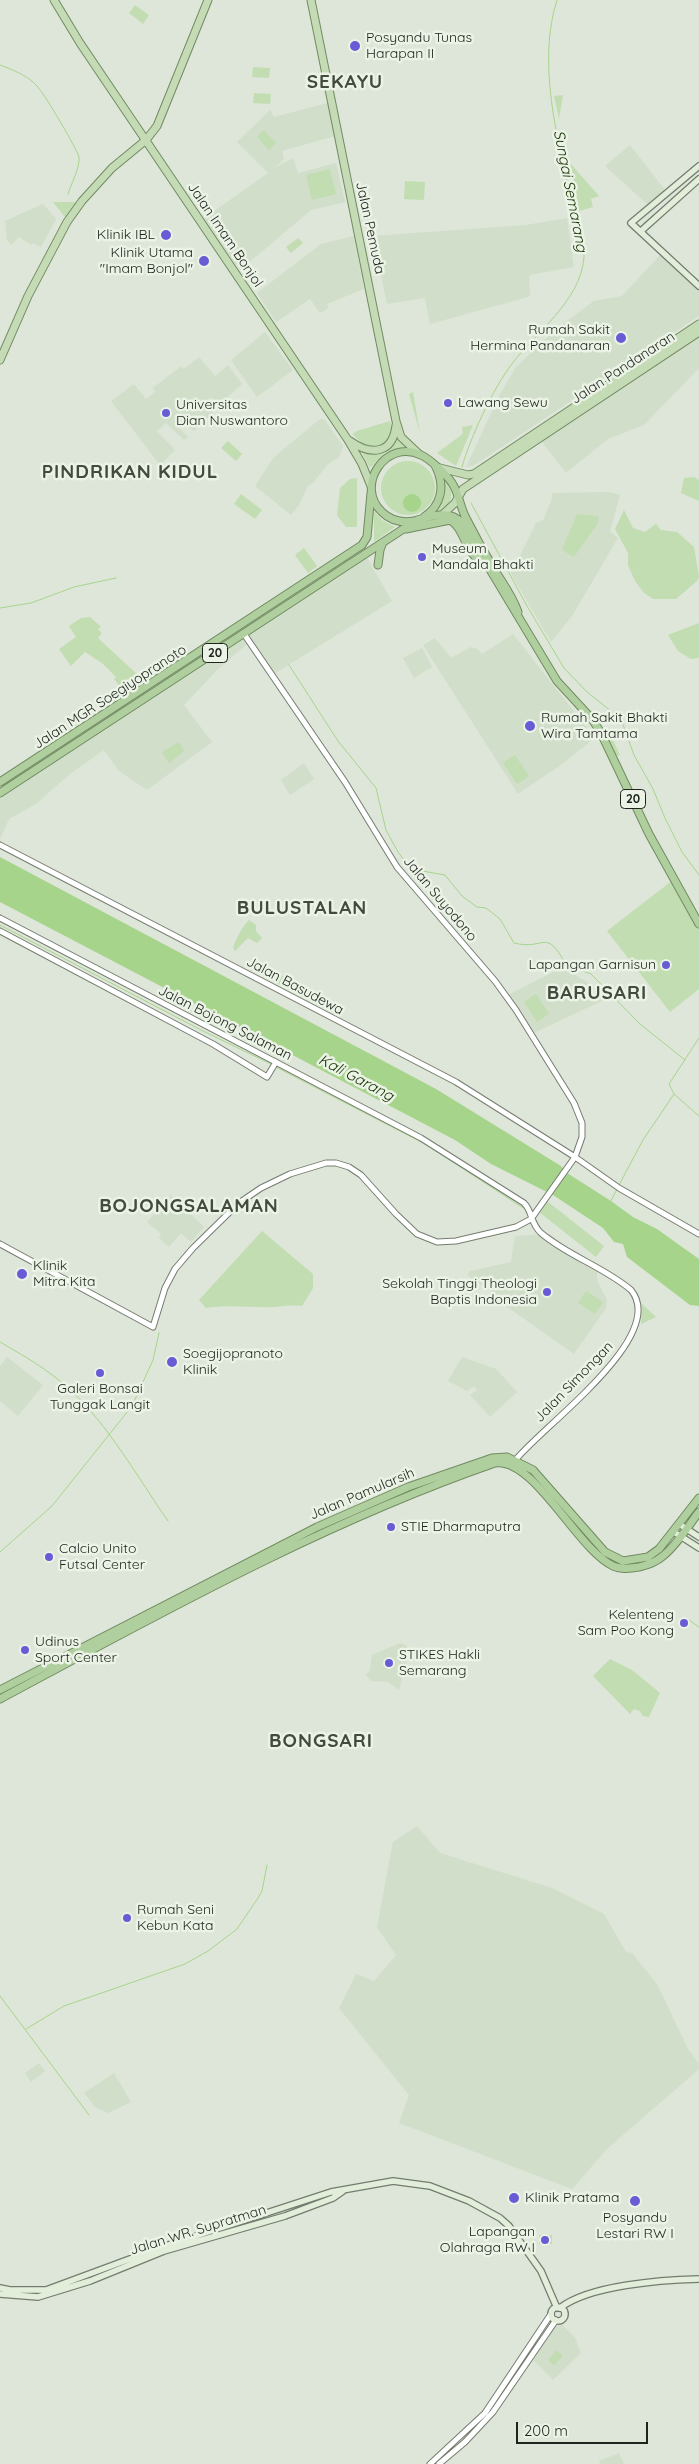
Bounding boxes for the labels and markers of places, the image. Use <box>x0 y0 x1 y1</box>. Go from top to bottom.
place label: Posyandu Tunas Harapan II <box>366 30 472 62</box>
marker: Posyandu Tunas Harapan II <box>348 39 362 53</box>
place label: Klinik IBL <box>97 227 155 243</box>
marker: Klinik IBL <box>159 228 173 242</box>
place label: Klinik Utama "Imam Bonjol" <box>100 245 193 278</box>
marker: Klinik Utama "Imam Bonjol" <box>197 254 211 268</box>
place label: Rumah Sakit Hermina Pandanaran <box>470 322 610 354</box>
marker: Rumah Sakit Hermina Pandanaran <box>614 331 628 345</box>
place label: Lawang Sewu <box>458 395 548 411</box>
place label: Universitas Dian Nuswantoro <box>176 397 288 430</box>
marker: Lawang Sewu <box>442 397 454 409</box>
marker: Universitas Dian Nuswantoro <box>160 407 172 419</box>
place label: Museum Mandala Bhakti <box>432 541 533 574</box>
marker: Museum Mandala Bhakti <box>416 551 428 563</box>
place label: Rumah Sakit Bhakti Wira Tamtama <box>541 710 667 742</box>
marker: Rumah Sakit Bhakti Wira Tamtama <box>523 719 537 733</box>
place label: Lapangan Garnisun <box>528 957 656 973</box>
marker: Lapangan Garnisun <box>660 959 672 971</box>
place label: Klinik Mitra Kita <box>33 1258 96 1290</box>
marker: Klinik Mitra Kita <box>15 1267 29 1281</box>
place label: Sekolah Tinggi Theologi Baptis Indonesia <box>382 1276 537 1308</box>
marker: Sekolah Tinggi Theologi Baptis Indonesia <box>541 1286 553 1298</box>
place label: Soegijopranoto Klinik <box>183 1346 283 1378</box>
marker: Soegijopranoto Klinik <box>165 1355 179 1369</box>
marker: Galeri Bonsai Tunggak Langit <box>94 1367 106 1379</box>
place label: Galeri Bonsai Tunggak Langit <box>50 1381 150 1414</box>
place label: STIE Dharmaputra <box>401 1519 521 1535</box>
marker: STIE Dharmaputra <box>385 1521 397 1533</box>
place label: Calcio Unito Futsal Center <box>59 1541 145 1574</box>
marker: Calcio Unito Futsal Center <box>43 1551 55 1563</box>
place label: Kelenteng Sam Poo Kong <box>578 1607 674 1640</box>
marker: Kelenteng Sam Poo Kong <box>678 1617 690 1629</box>
place label: Udinus Sport Center <box>35 1634 117 1666</box>
marker: Udinus Sport Center <box>19 1644 31 1656</box>
place label: STIKES Hakli Semarang <box>399 1647 480 1680</box>
marker: STIKES Hakli Semarang <box>383 1657 395 1669</box>
place label: Rumah Seni Kebun Kata <box>137 1902 214 1934</box>
marker: Rumah Seni Kebun Kata <box>121 1912 133 1924</box>
place label: Klinik Pratama <box>525 2190 620 2206</box>
marker: Klinik Pratama <box>507 2191 521 2205</box>
marker: Posyandu Lestari RW I <box>628 2194 642 2208</box>
place label: Posyandu Lestari RW I <box>596 2210 674 2242</box>
place label: Lapangan Olahraga RW I <box>440 2224 535 2256</box>
marker: Lapangan Olahraga RW I <box>539 2234 551 2246</box>

